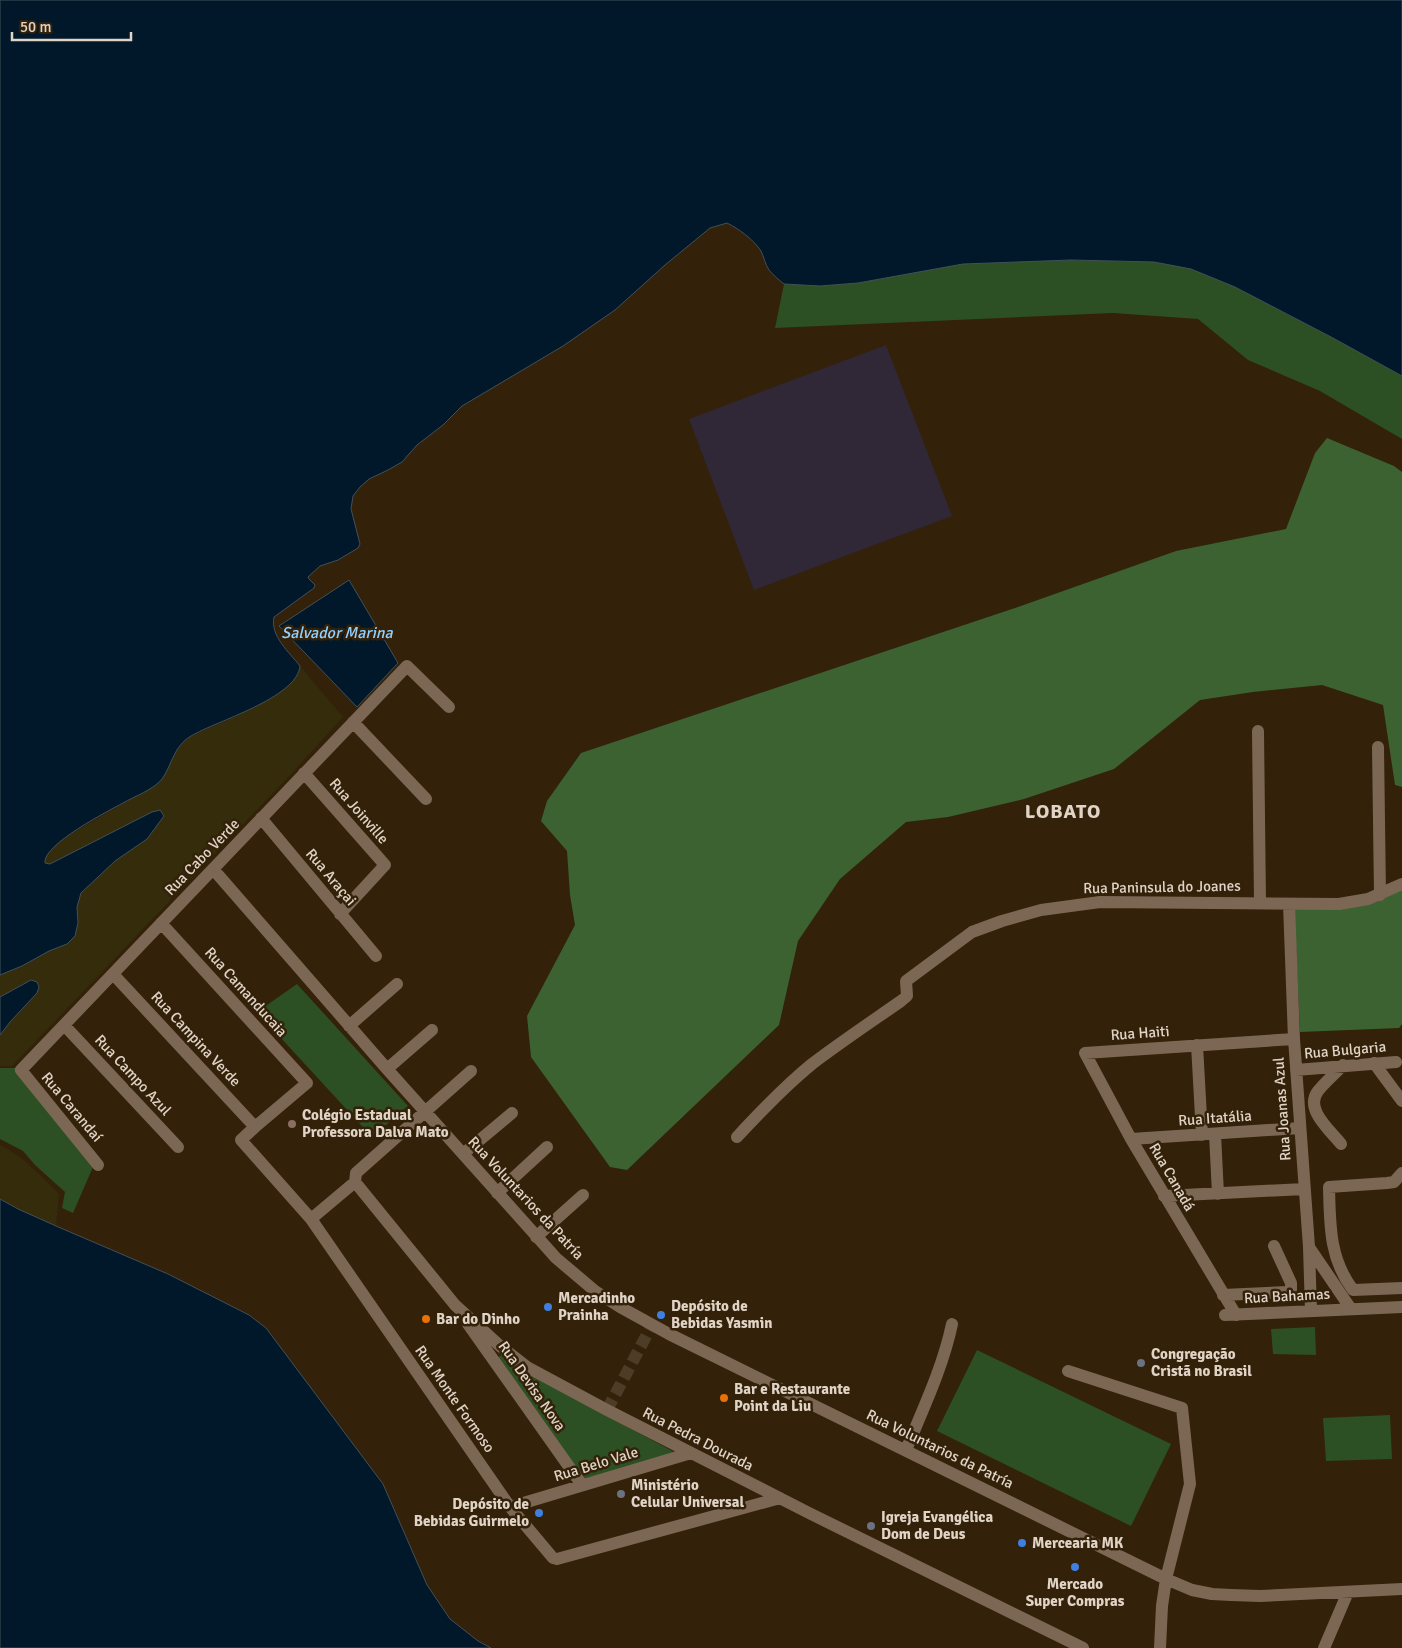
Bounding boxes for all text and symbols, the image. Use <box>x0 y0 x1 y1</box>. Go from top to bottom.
scale bar <box>12 10 131 42</box>
text: 50 m <box>20 18 51 36</box>
water label: Salvador Marina <box>281 623 394 643</box>
street label: Rua Joinville <box>326 775 392 847</box>
district label: LOBATO <box>1025 799 1101 824</box>
street label: Rua Cabo Verde <box>161 815 243 899</box>
street label: Rua Araçai <box>302 845 360 909</box>
street label: Rua Paninsula do Joanes <box>1083 877 1241 897</box>
street label: Rua Camanducaia <box>201 943 291 1041</box>
street label: Rua Campina Verde <box>147 988 245 1090</box>
street label: Rua Haiti <box>1110 1022 1170 1044</box>
street label: Rua Campo Azul <box>91 1031 175 1119</box>
street label: Rua Bulgaria <box>1303 1037 1387 1063</box>
street label: Rua Joanas Azul <box>1269 1056 1295 1162</box>
street label: Rua Carandaí <box>38 1069 106 1145</box>
place label: Colégio Estadual Professora Dalva Mato <box>302 1106 449 1141</box>
street label: Rua Itatália <box>1178 1106 1252 1130</box>
marker: Colégio Estadual Professora Dalva Mato <box>286 1118 298 1130</box>
street label: Rua Voluntarios da Patría <box>464 1133 588 1263</box>
street label: Rua Canadá <box>1145 1140 1199 1214</box>
street label: Rua Bahamas <box>1243 1285 1331 1307</box>
place label: Mercadinho Prainha <box>558 1289 635 1324</box>
place label: Depósito de Bebidas Yasmin <box>671 1297 772 1332</box>
marker: Mercadinho Prainha <box>542 1301 554 1313</box>
marker: Depósito de Bebidas Yasmin <box>655 1309 667 1321</box>
place label: Bar do Dinho <box>436 1310 520 1328</box>
marker: Bar do Dinho <box>420 1313 432 1325</box>
street label: Rua Devisa Nova <box>494 1338 570 1434</box>
street label: Rua Monte Formoso <box>411 1342 499 1456</box>
place label: Congregação Cristã no Brasil <box>1151 1345 1252 1380</box>
marker: Congregação Cristã no Brasil <box>1135 1357 1147 1369</box>
place label: Bar e Restaurante Point da Liu <box>734 1380 850 1415</box>
marker: Bar e Restaurante Point da Liu <box>718 1392 730 1404</box>
street label: Rua Pedra Dourada <box>640 1403 756 1475</box>
street label: Rua Voluntarios da Patría <box>863 1405 1017 1493</box>
street label: Rua Belo Vale <box>552 1443 640 1485</box>
place label: Ministério Celular Universal <box>631 1476 744 1511</box>
marker: Ministério Celular Universal <box>615 1488 627 1500</box>
place label: Depósito de Bebidas Guirmelo <box>414 1495 529 1530</box>
marker: Depósito de Bebidas Guirmelo <box>533 1507 545 1519</box>
place label: Igreja Evangélica Dom de Deus <box>881 1508 993 1543</box>
marker: Igreja Evangélica Dom de Deus <box>865 1520 877 1532</box>
place label: Mercearia MK <box>1032 1534 1124 1552</box>
marker: Mercearia MK <box>1016 1537 1028 1549</box>
marker: Mercado Super Compras <box>1069 1561 1081 1573</box>
place label: Mercado Super Compras <box>1026 1575 1125 1610</box>

